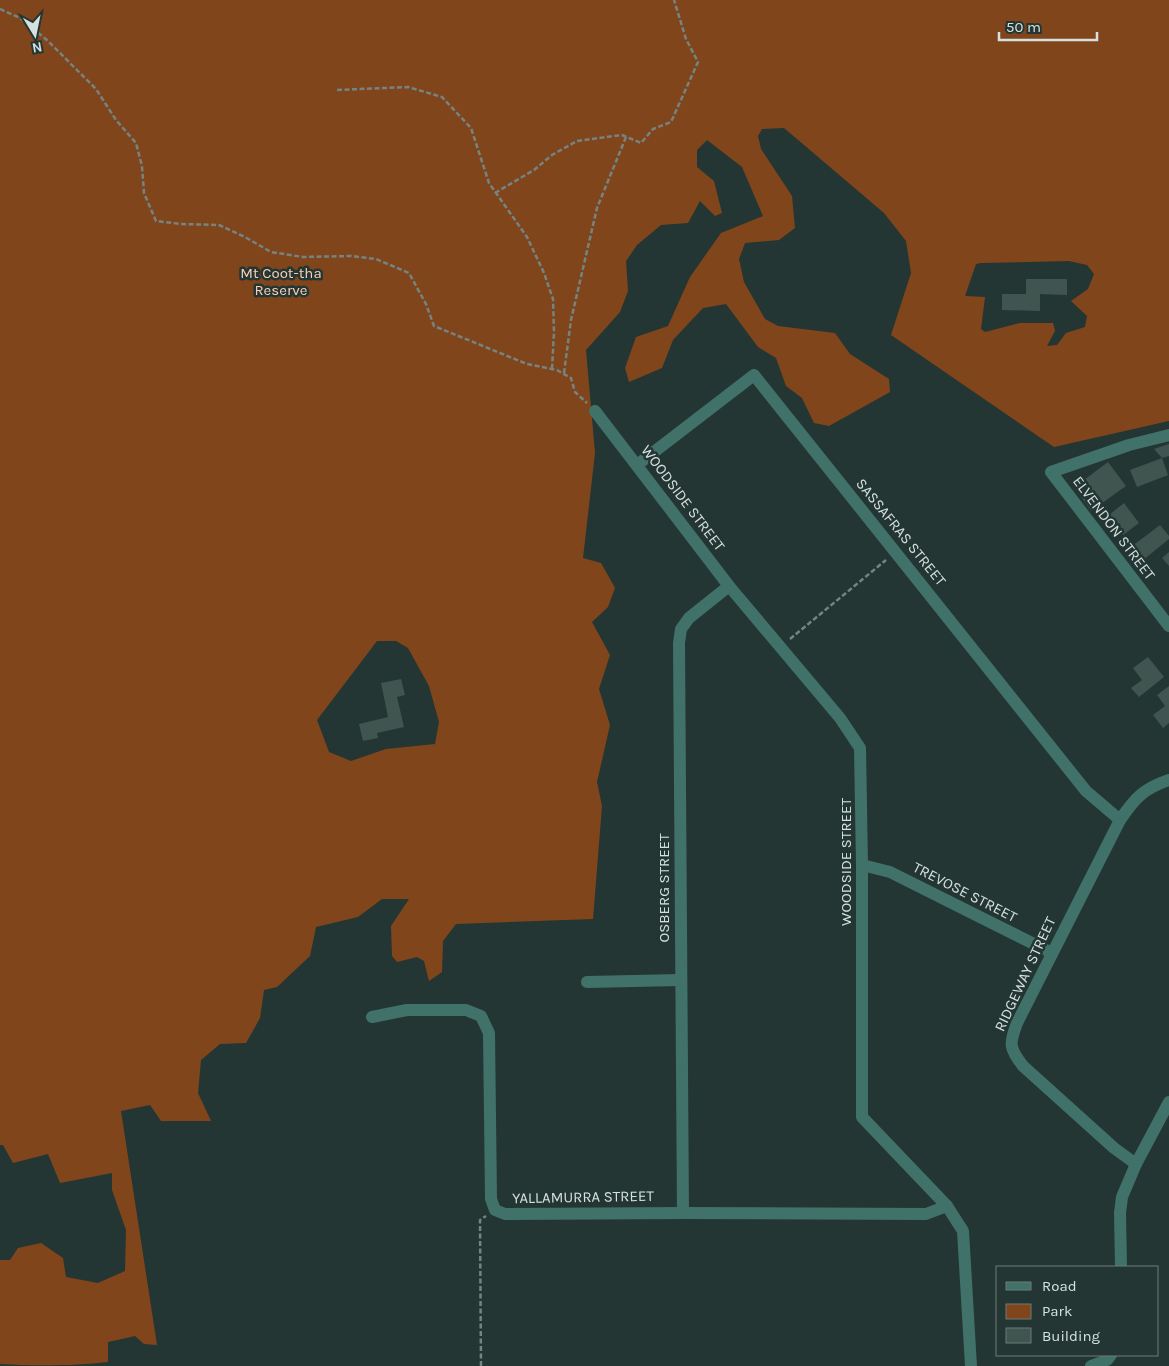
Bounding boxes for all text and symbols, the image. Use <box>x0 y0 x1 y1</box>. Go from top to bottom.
north arrow <box>10 10 60 60</box>
scale bar <box>999 10 1096 42</box>
text: 50 m <box>1006 18 1041 36</box>
text: N <box>31 38 44 57</box>
park label: Mt Coot-tha Reserve <box>240 264 322 299</box>
street label: WOODSIDE STREET <box>637 441 729 555</box>
street label: ELVENDON STREET <box>1069 472 1159 584</box>
street label: SASSAFRAS STREET <box>852 475 950 590</box>
street label: WOODSIDE STREET <box>837 798 855 926</box>
street label: OSBERG STREET <box>655 833 673 943</box>
street label: TREVOSE STREET <box>910 858 1020 926</box>
street label: RIDGEWAY STREET <box>991 913 1060 1034</box>
street label: YALLAMURRA STREET <box>512 1187 654 1207</box>
legend <box>996 1266 1159 1356</box>
text: Road <box>1042 1277 1077 1295</box>
text: Park <box>1042 1302 1072 1320</box>
text: Building <box>1042 1327 1100 1345</box>

